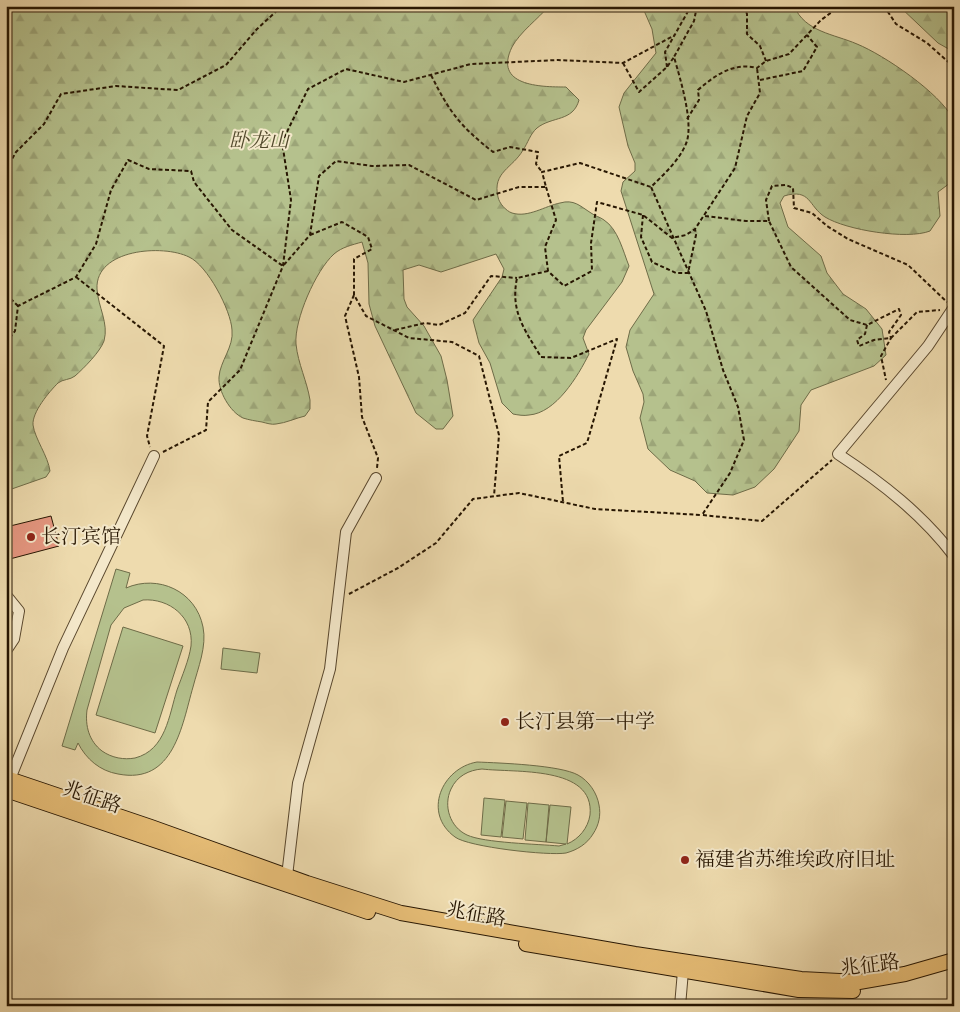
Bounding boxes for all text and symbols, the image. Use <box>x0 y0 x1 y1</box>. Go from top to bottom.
park label: 卧龙山 <box>229 129 291 154</box>
place label: 长汀宾馆 <box>41 525 121 550</box>
marker: 长汀宾馆 <box>25 531 37 543</box>
place label: 长汀县第一中学 <box>515 710 655 735</box>
marker: 长汀县第一中学 <box>499 716 511 728</box>
street label: 兆征路 <box>60 776 124 820</box>
place label: 福建省苏维埃政府旧址 <box>695 848 895 873</box>
marker: 福建省苏维埃政府旧址 <box>679 854 691 866</box>
street label: 兆征路 <box>444 897 508 933</box>
street label: 兆征路 <box>839 950 901 982</box>

